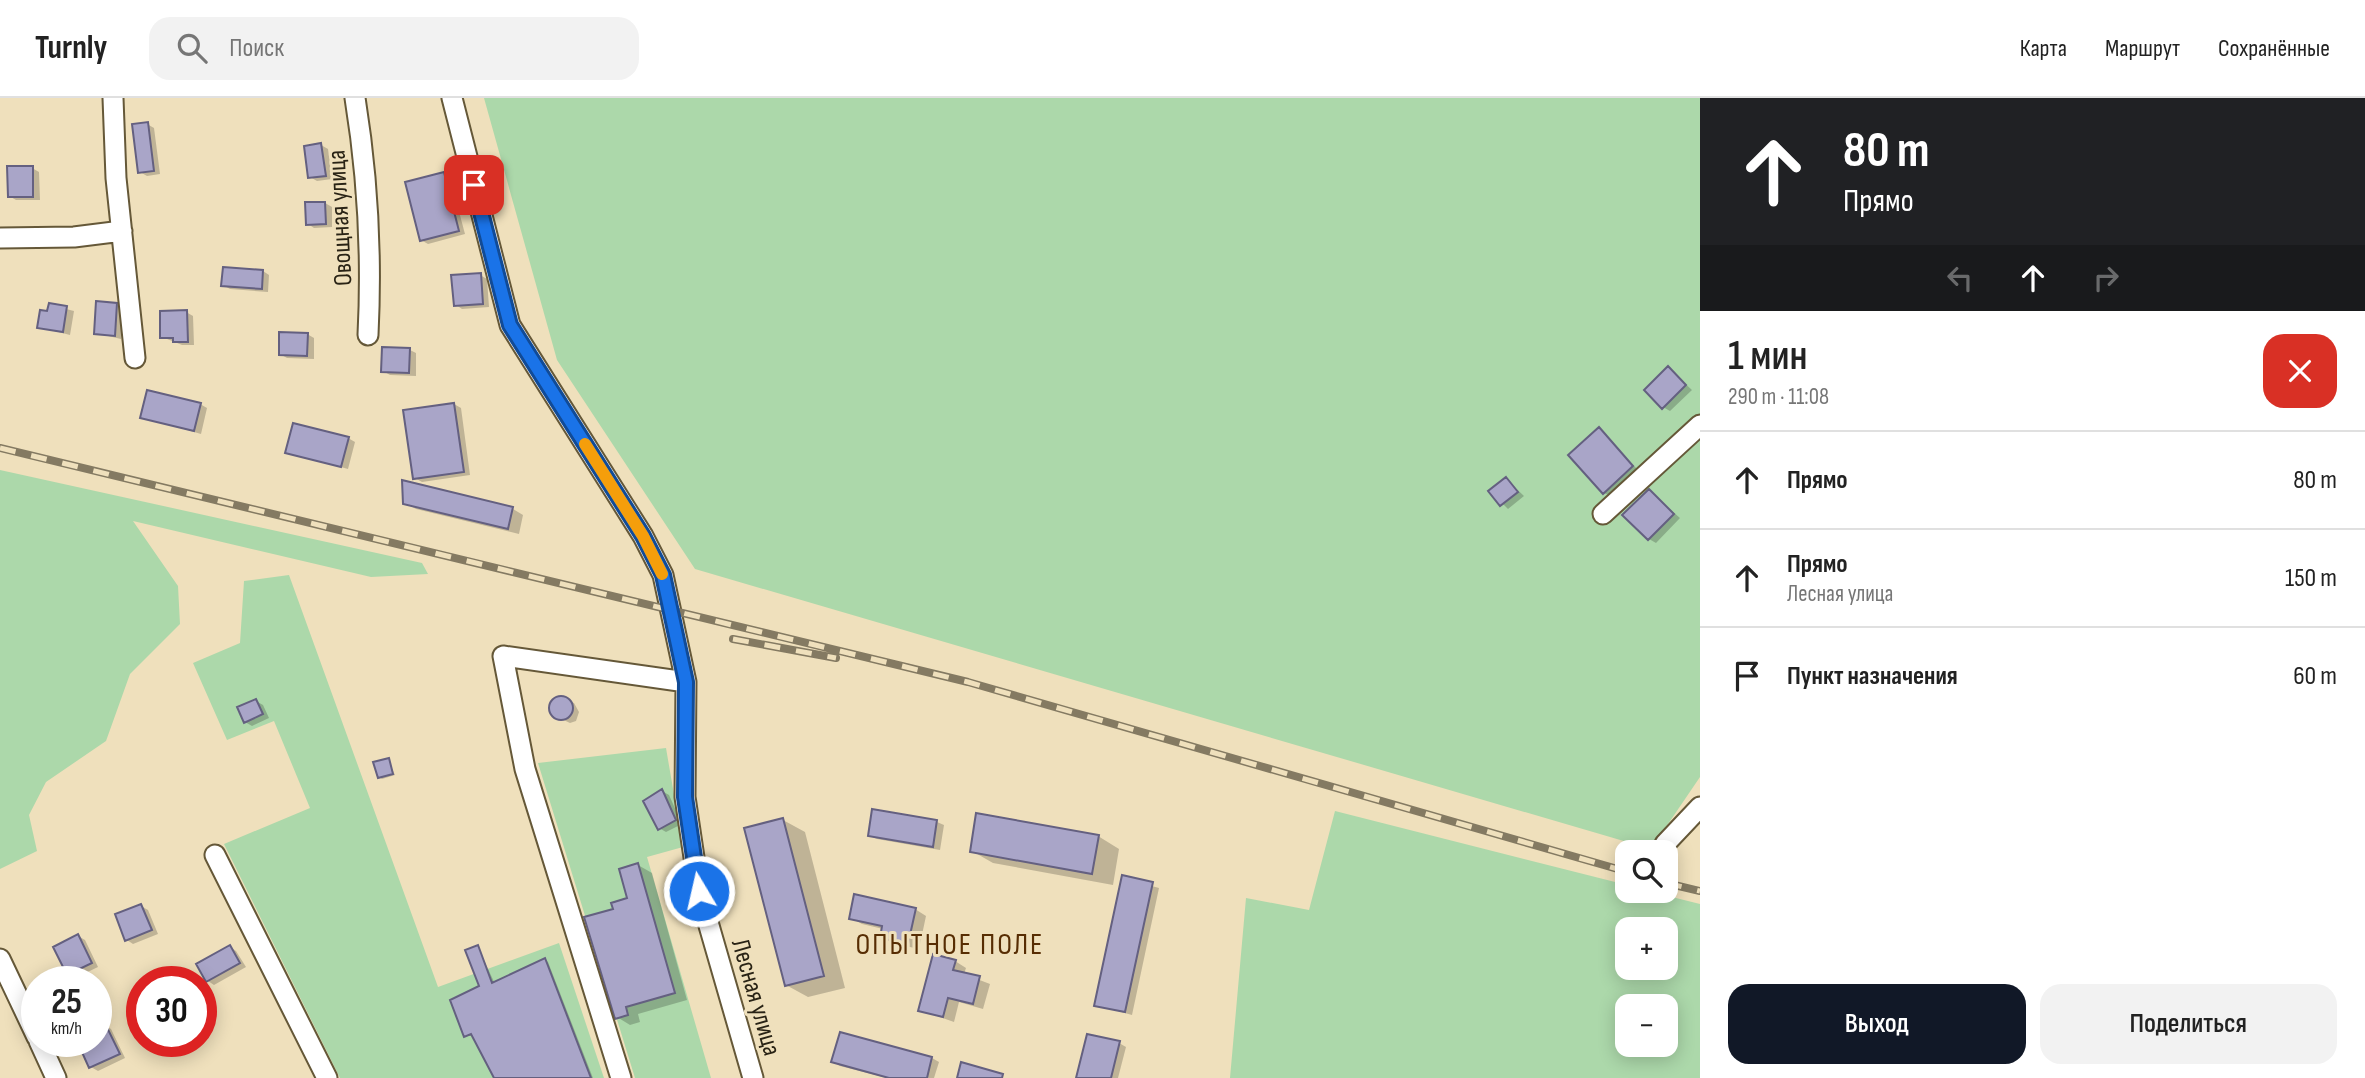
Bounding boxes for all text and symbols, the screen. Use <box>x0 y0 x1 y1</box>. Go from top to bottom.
search box <box>149 17 639 80</box>
text: Turnly <box>35 28 107 68</box>
icon: search <box>173 29 211 67</box>
text: Поиск <box>229 33 284 64</box>
text: Карта <box>2020 34 2067 63</box>
text: Маршрут <box>2105 34 2180 63</box>
text: Сохранённые <box>2218 34 2330 63</box>
text: 80 m <box>1843 122 1930 181</box>
icon: ahead <box>1728 126 1819 217</box>
street label: Овощная улица <box>321 149 360 287</box>
pin <box>444 155 504 215</box>
icon: arrive <box>455 166 493 204</box>
text: Прямо <box>1843 182 1914 221</box>
icon: left <box>1941 259 1979 297</box>
icon: ahead <box>2014 259 2052 297</box>
icon: right <box>2087 259 2125 297</box>
text: 1 мин <box>1728 331 1808 382</box>
button: close <box>2263 334 2337 408</box>
text: 290 m · 11:08 <box>1728 383 1829 411</box>
icon: ahead <box>1728 461 1766 499</box>
text: Прямо <box>1787 465 1848 496</box>
text: 80 m <box>2293 465 2337 496</box>
text: Прямо <box>1787 549 1848 580</box>
icon: ahead <box>1728 559 1766 597</box>
text: 150 m <box>2285 563 2337 594</box>
text: Лесная улица <box>1787 580 1893 608</box>
icon: arrive <box>1728 657 1766 695</box>
text: Пункт назначения <box>1787 661 1958 692</box>
text: 60 m <box>2293 661 2337 692</box>
map controls <box>1615 840 1678 1057</box>
button: search <box>1615 840 1678 903</box>
position arrow <box>662 854 736 928</box>
button: + <box>1615 917 1678 980</box>
district label: ОПЫТНОЕ ПОЛЕ <box>856 927 1044 963</box>
street label: Лесная улица <box>724 935 787 1059</box>
speed limit sign: 30 <box>126 966 217 1057</box>
text: 25 <box>51 981 82 1024</box>
button: Выход <box>1728 984 2026 1064</box>
button: Поделиться <box>2040 984 2337 1064</box>
button: − <box>1615 994 1678 1057</box>
text: km/h <box>51 1018 82 1039</box>

